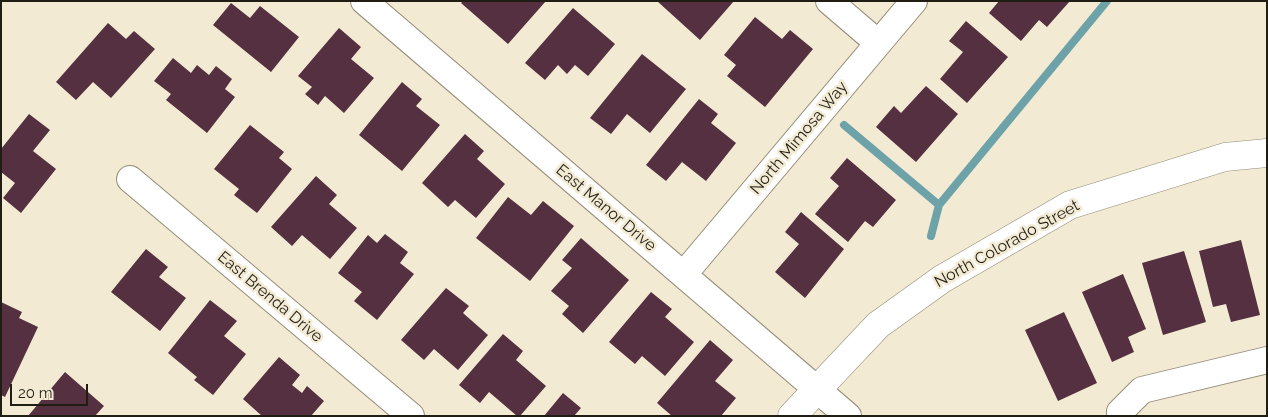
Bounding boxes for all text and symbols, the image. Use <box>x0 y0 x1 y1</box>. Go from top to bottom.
street label: North Mimosa Way <box>746 78 852 198</box>
street label: East Manor Drive <box>552 160 660 256</box>
street label: North Colorado Street <box>931 196 1083 292</box>
street label: East Brenda Drive <box>214 247 326 347</box>
scale bar <box>12 374 90 406</box>
text: 20 m <box>18 384 53 402</box>

